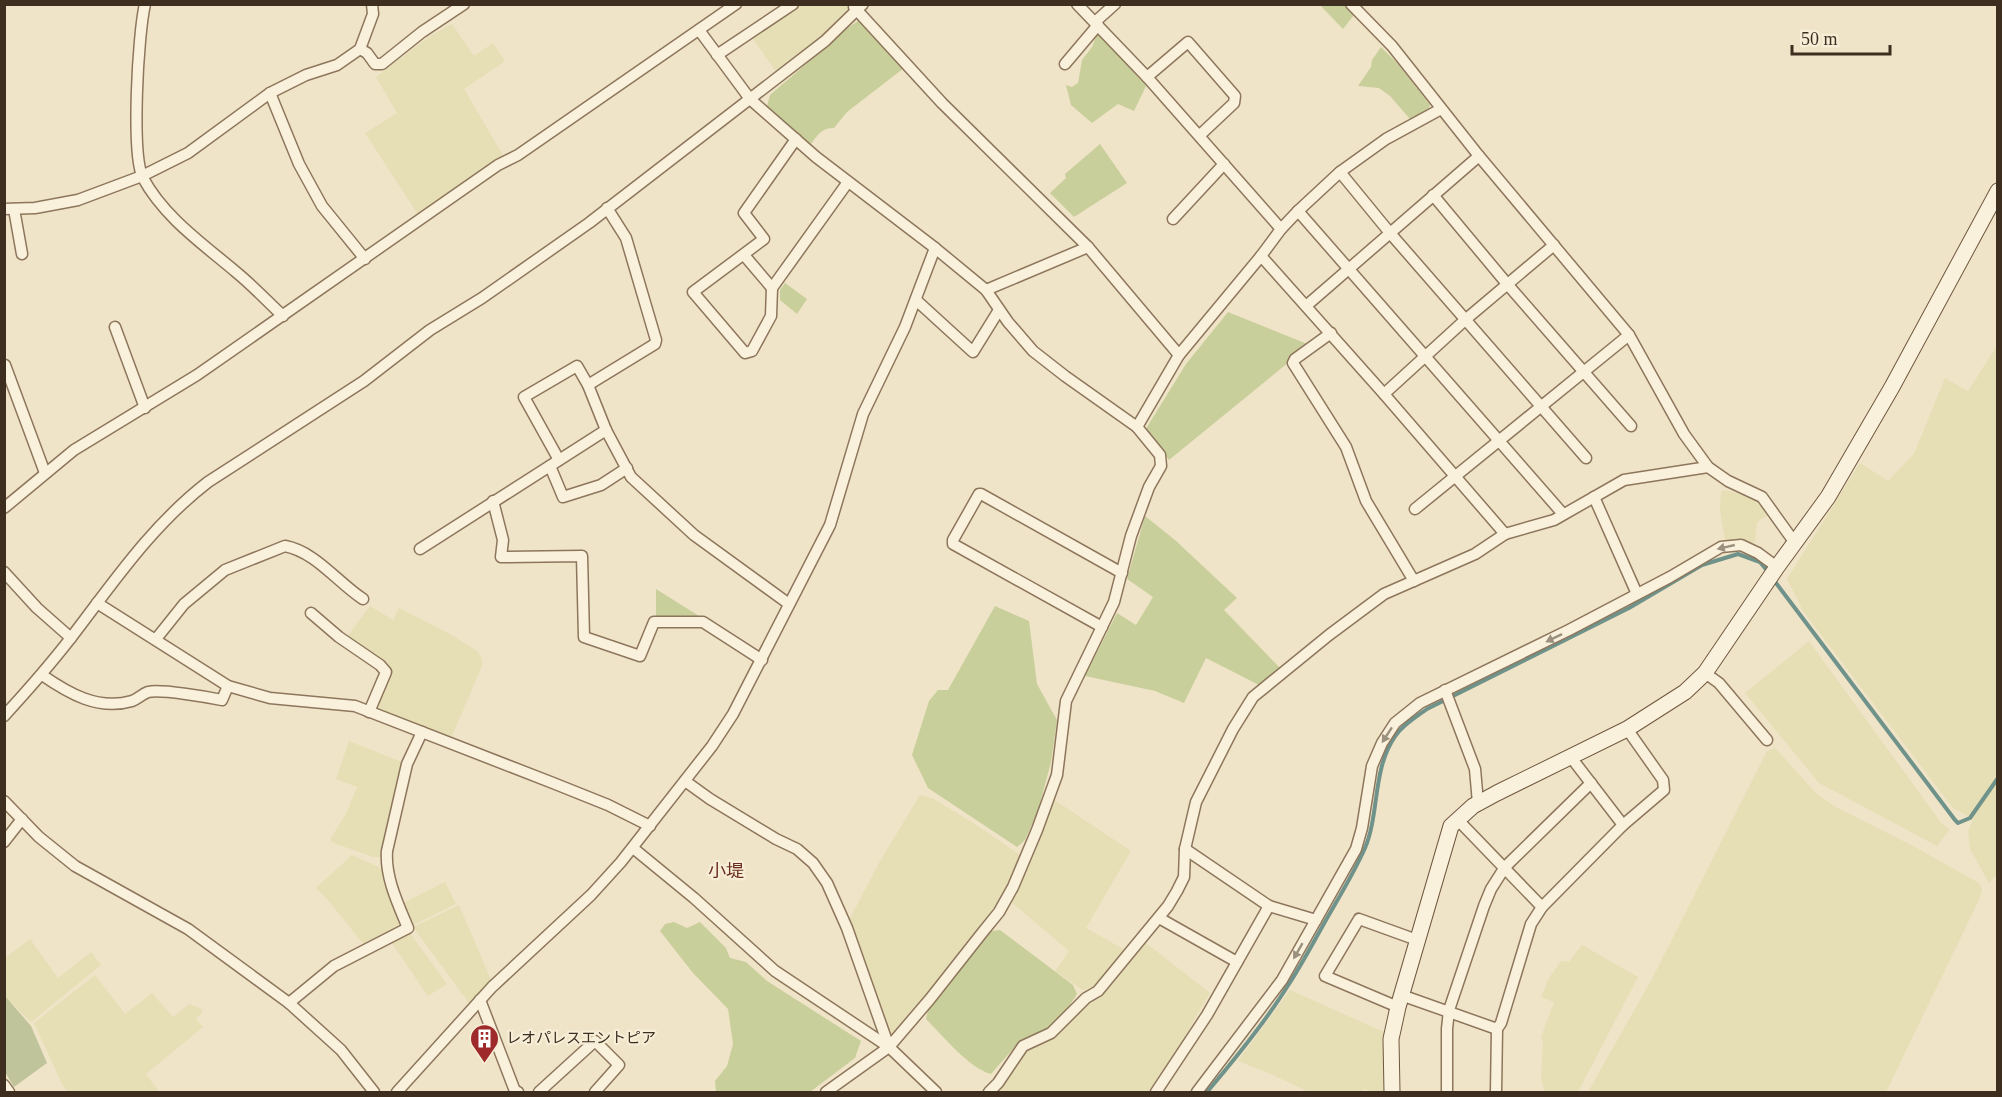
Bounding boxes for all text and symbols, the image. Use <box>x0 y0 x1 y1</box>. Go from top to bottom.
scale bar <box>1792 18 1890 56</box>
text: 50 m <box>1801 29 1838 49</box>
one-way arrow <box>1717 543 1735 553</box>
one-way arrow <box>1545 633 1562 642</box>
one-way arrow <box>1381 726 1393 742</box>
district label: 小堤 <box>708 861 744 881</box>
one-way arrow <box>1294 943 1304 960</box>
building icon: レオパレスエントピア <box>469 1022 501 1064</box>
place label: レオパレスエントピア <box>506 1030 656 1046</box>

